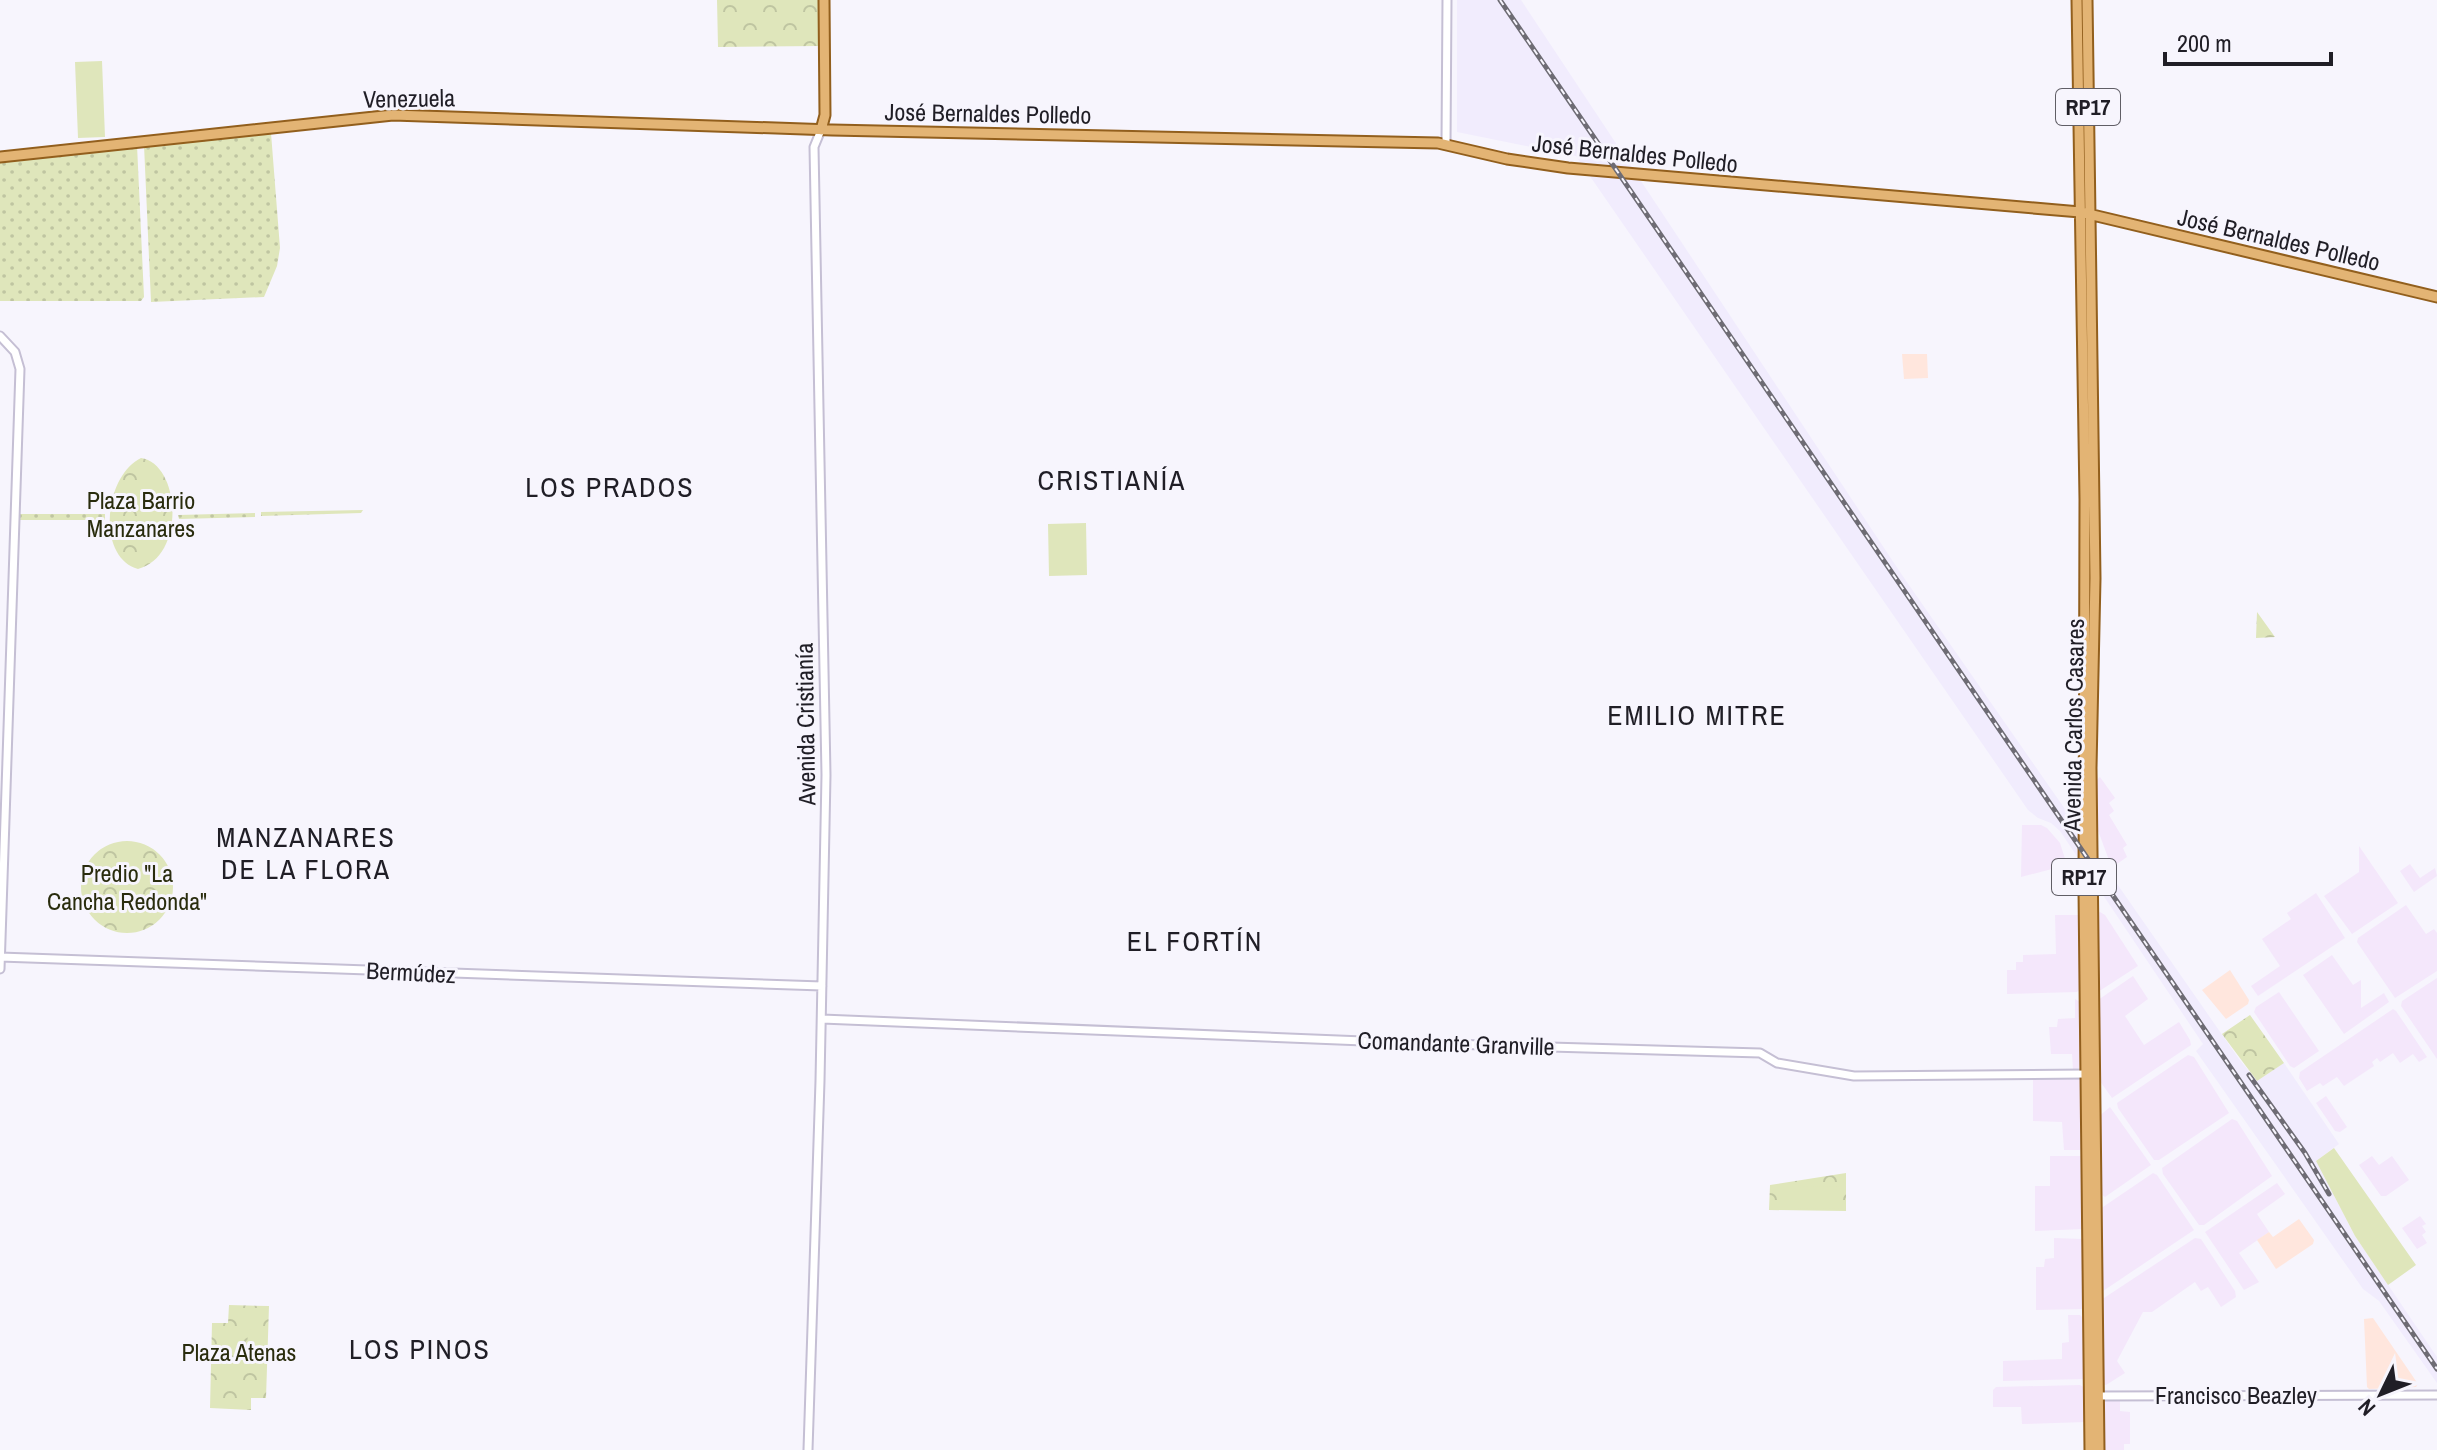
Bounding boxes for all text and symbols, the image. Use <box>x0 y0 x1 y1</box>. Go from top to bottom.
scale bar <box>2165 16 2331 66</box>
text: 200 m <box>2177 27 2232 59</box>
street label: Venezuela <box>363 81 455 115</box>
road number: RP17 <box>2056 89 2120 125</box>
street label: José Bernaldes Polledo <box>884 95 1092 131</box>
street label: José Bernaldes Polledo <box>1531 126 1739 180</box>
street label: José Bernaldes Polledo <box>2175 200 2383 278</box>
district label: CRISTIANÍA <box>1038 461 1186 499</box>
district label: LOS PRADOS <box>525 468 695 506</box>
park label: Plaza Barrio Manzanares <box>87 484 195 544</box>
street label: Avenida Carlos Casares <box>2055 618 2091 833</box>
street label: Avenida Cristianía <box>788 642 822 807</box>
district label: EMILIO MITRE <box>1607 696 1787 734</box>
district label: MANZANARES DE LA FLORA <box>216 818 396 888</box>
park label: Predio "La Cancha Redonda" <box>47 857 207 917</box>
road number: RP17 <box>2052 859 2116 895</box>
district label: EL FORTÍN <box>1127 922 1263 960</box>
street label: Bermúdez <box>365 954 457 990</box>
street label: Comandante Granville <box>1357 1024 1555 1062</box>
district label: LOS PINOS <box>349 1330 491 1368</box>
park label: Plaza Atenas <box>182 1336 296 1368</box>
north arrow <box>2341 1354 2421 1434</box>
street label: Francisco Beazley <box>2155 1379 2317 1411</box>
text: N <box>2351 1393 2382 1423</box>

